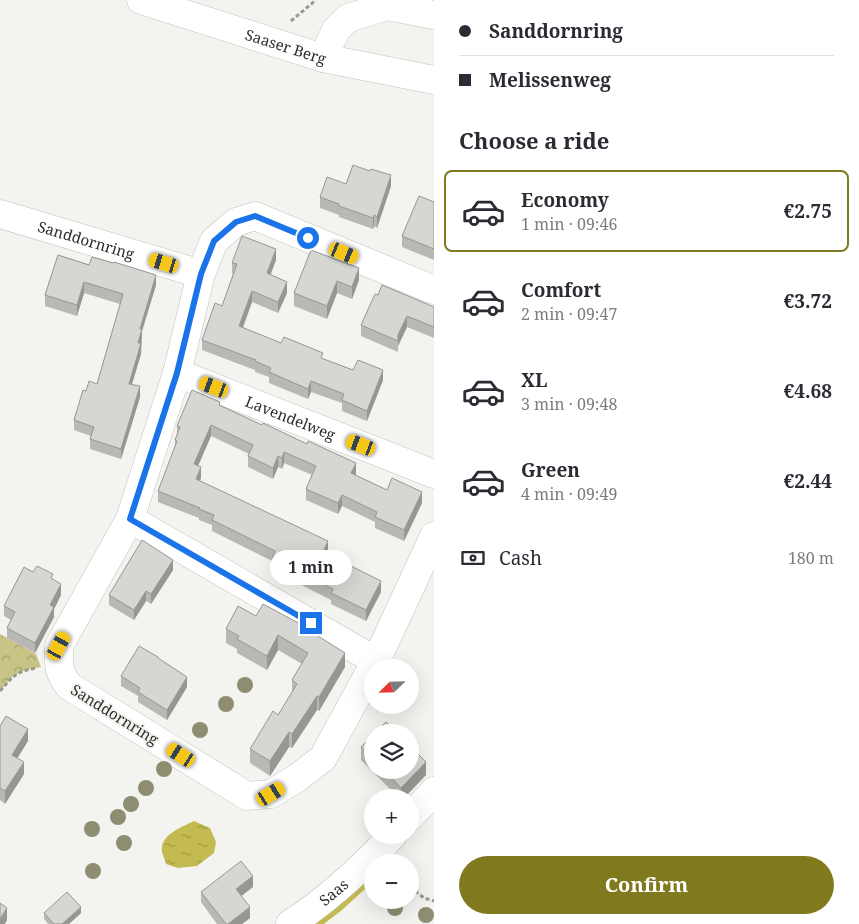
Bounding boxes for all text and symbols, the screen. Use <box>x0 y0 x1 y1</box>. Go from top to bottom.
text: Sanddornring <box>489 18 623 44</box>
street label: Saaser Berg <box>243 24 329 68</box>
text: Melissenweg <box>489 67 611 93</box>
text: Choose a ride <box>459 125 609 155</box>
text: Economy <box>521 187 609 213</box>
icon: car <box>461 189 506 234</box>
text: €2.75 <box>784 198 832 224</box>
text: 1 min · 09:46 <box>521 213 617 235</box>
street label: Sanddornring <box>36 216 137 264</box>
route start <box>297 227 319 249</box>
car <box>327 240 360 266</box>
car <box>147 251 180 275</box>
text: Comfort <box>521 277 601 303</box>
icon: car <box>461 279 506 324</box>
text: €3.72 <box>784 288 832 314</box>
text: 2 min · 09:47 <box>521 303 617 325</box>
text: XL <box>521 367 547 393</box>
icon: car <box>461 369 506 414</box>
car <box>197 375 230 399</box>
text: €4.68 <box>784 378 832 404</box>
street label: Lavendelweg <box>243 391 338 444</box>
text: 3 min · 09:48 <box>521 393 617 415</box>
car <box>344 433 377 457</box>
text: Green <box>521 457 580 483</box>
icon: car <box>461 459 506 504</box>
text: €2.44 <box>784 468 832 494</box>
text: 4 min · 09:49 <box>521 483 617 505</box>
icon: cash <box>459 544 487 572</box>
text: Cash <box>499 545 542 571</box>
text: 180 m <box>788 547 834 569</box>
callout: 1 min <box>270 550 352 586</box>
text: 1 min <box>288 556 334 578</box>
route end <box>300 612 322 634</box>
car <box>45 629 72 663</box>
north arrow <box>364 659 419 714</box>
map controls <box>364 659 419 909</box>
street label: Sanddornring <box>67 679 163 749</box>
button: layers <box>364 724 419 779</box>
car <box>164 741 197 769</box>
car <box>254 780 287 808</box>
button: + <box>364 789 419 844</box>
button: − <box>364 854 419 909</box>
button: Confirm <box>459 856 834 914</box>
street label: Saas <box>315 874 352 910</box>

